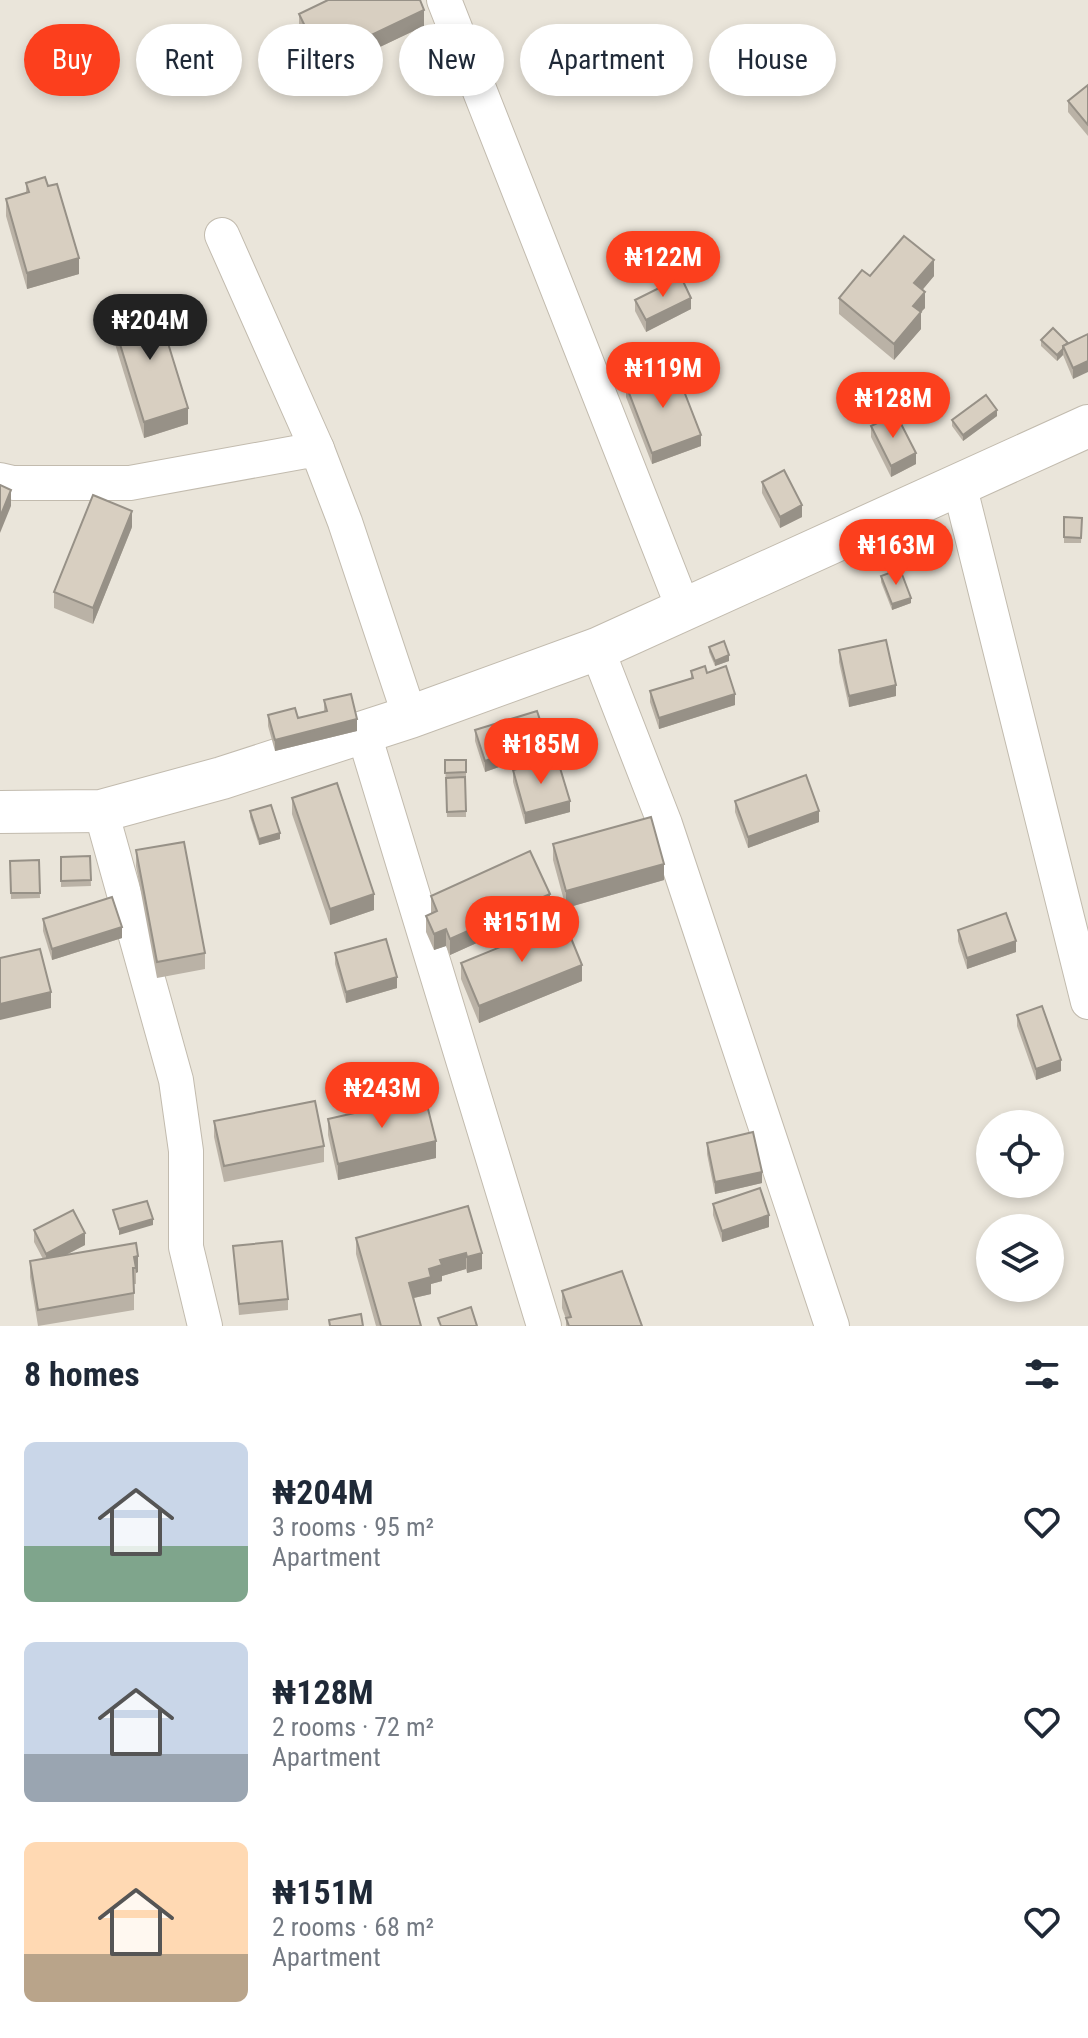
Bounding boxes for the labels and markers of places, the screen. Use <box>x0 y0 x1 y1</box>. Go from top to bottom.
pin: ₦122M <box>607 231 719 299</box>
pin: ₦204M <box>94 294 206 362</box>
pin: ₦119M <box>607 342 719 410</box>
pin: ₦128M <box>837 372 949 440</box>
pin: ₦163M <box>840 519 952 587</box>
pin: ₦185M <box>485 718 597 786</box>
pin: ₦151M <box>466 896 578 964</box>
pin: ₦243M <box>326 1062 438 1130</box>

